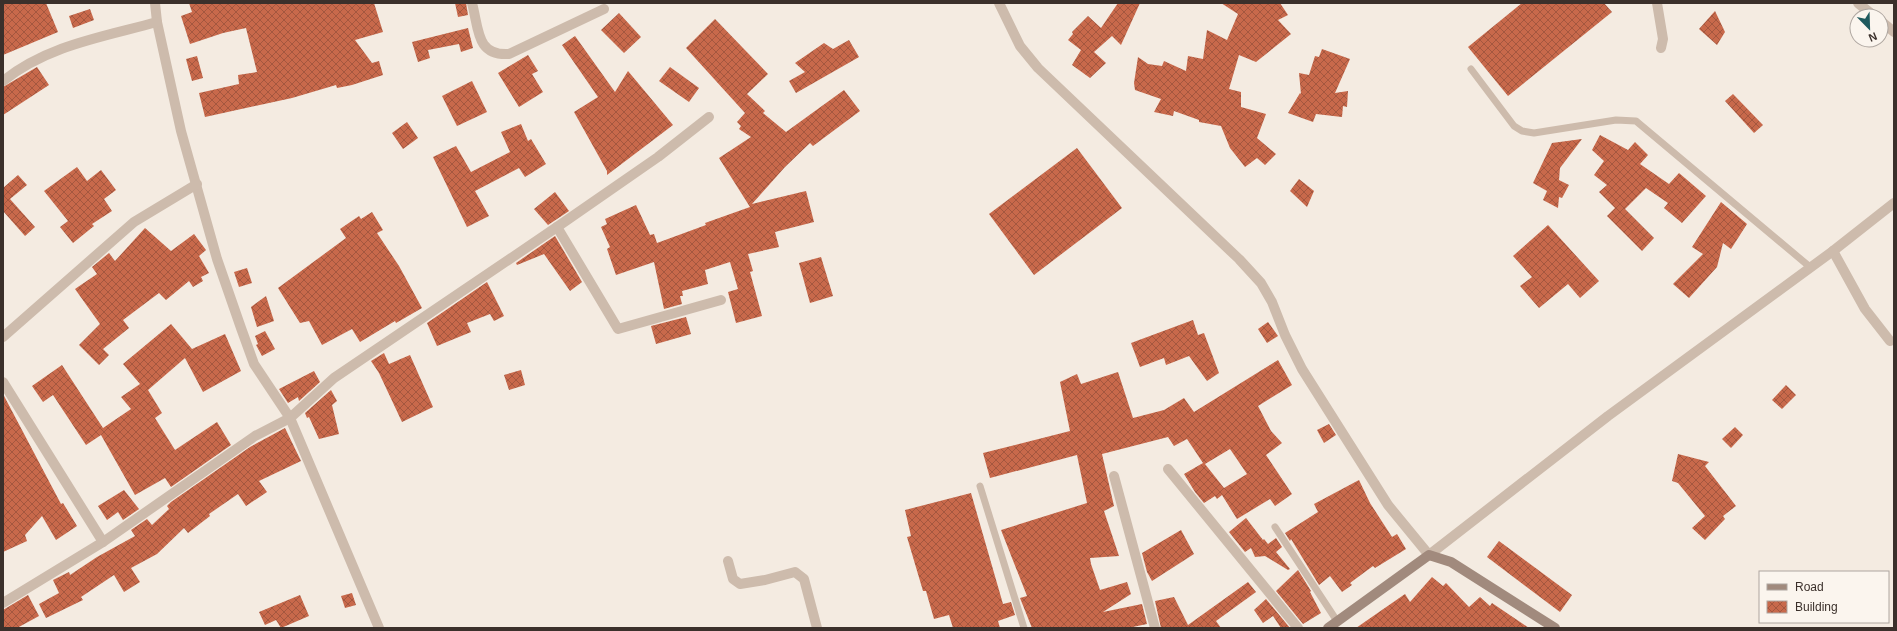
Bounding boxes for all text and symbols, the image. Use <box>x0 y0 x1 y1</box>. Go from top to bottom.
north arrow <box>1849 8 1889 48</box>
text: N <box>1867 30 1879 44</box>
legend <box>1759 571 1889 623</box>
text: Road <box>1795 580 1824 594</box>
text: Building <box>1795 600 1838 614</box>

